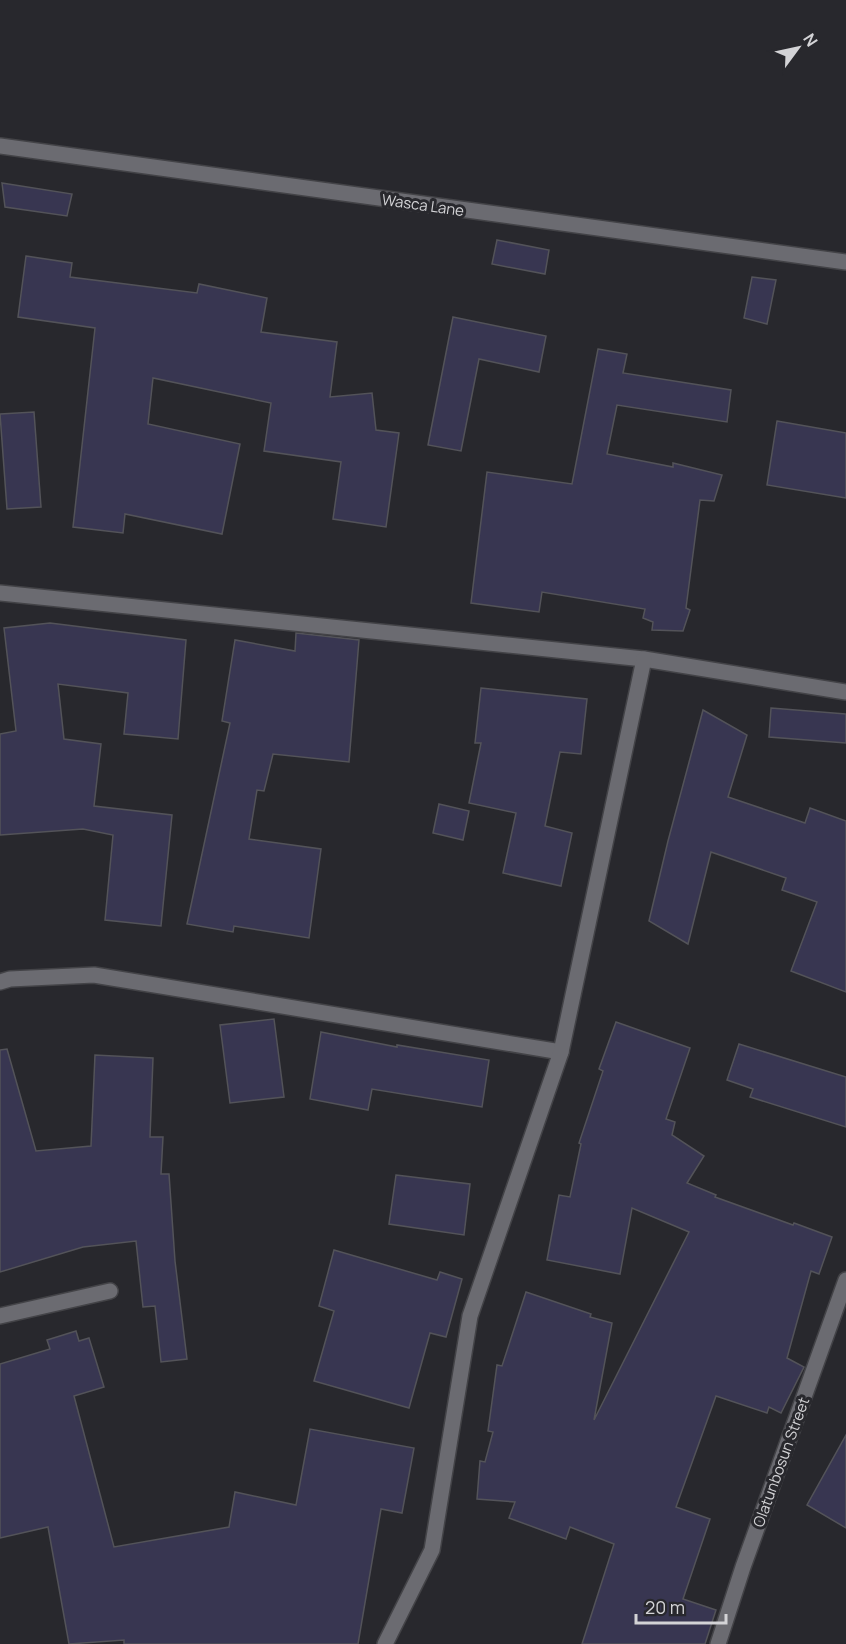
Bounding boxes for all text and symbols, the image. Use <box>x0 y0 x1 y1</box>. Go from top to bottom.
north arrow <box>768 18 828 78</box>
text: N <box>798 29 823 51</box>
street label: Wasca Lane <box>381 189 466 221</box>
street label: Olatunbosun Street <box>748 1394 814 1530</box>
scale bar <box>636 1587 726 1625</box>
text: 20 m <box>645 1595 685 1619</box>

